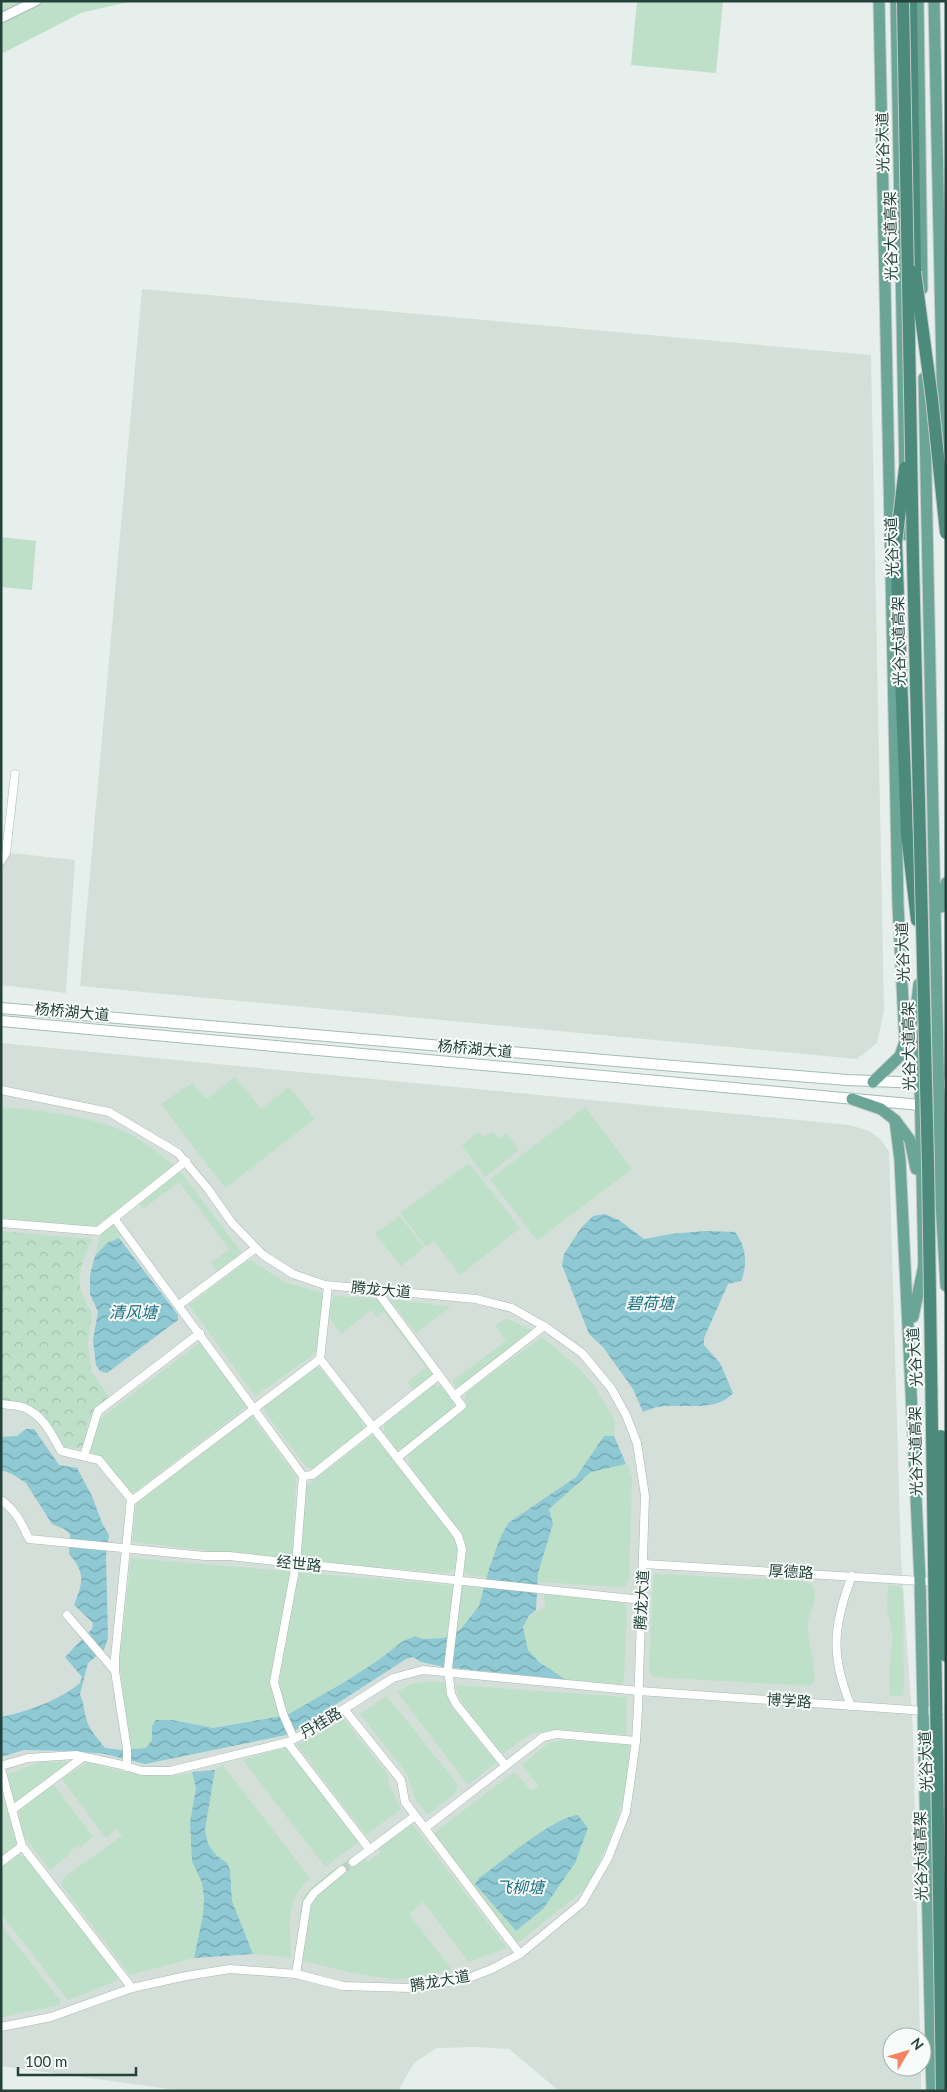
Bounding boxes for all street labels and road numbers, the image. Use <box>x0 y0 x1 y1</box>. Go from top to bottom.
street label: 光谷大道 <box>872 112 892 172</box>
street label: 光谷大道高架 <box>880 191 900 281</box>
street label: 光谷大道 <box>881 517 901 577</box>
street label: 光谷大道高架 <box>888 596 908 686</box>
street label: 光谷大道 <box>892 922 912 982</box>
street label: 杨桥湖大道 <box>34 999 110 1023</box>
street label: 光谷大道高架 <box>898 1001 918 1091</box>
street label: 杨桥湖大道 <box>437 1036 513 1060</box>
street label: 腾龙大道 <box>350 1277 412 1301</box>
street label: 光谷大道 <box>903 1327 925 1388</box>
street label: 光谷大道高架 <box>905 1406 925 1496</box>
street label: 经世路 <box>276 1552 322 1574</box>
street label: 厚德路 <box>768 1561 814 1581</box>
street label: 腾龙大道 <box>630 1570 652 1630</box>
street label: 博学路 <box>766 1689 812 1711</box>
street label: 丹桂路 <box>297 1703 344 1741</box>
street label: 光谷大道 <box>915 1731 935 1791</box>
street label: 光谷大道高架 <box>910 1811 930 1901</box>
street label: 腾龙大道 <box>409 1966 471 1994</box>

